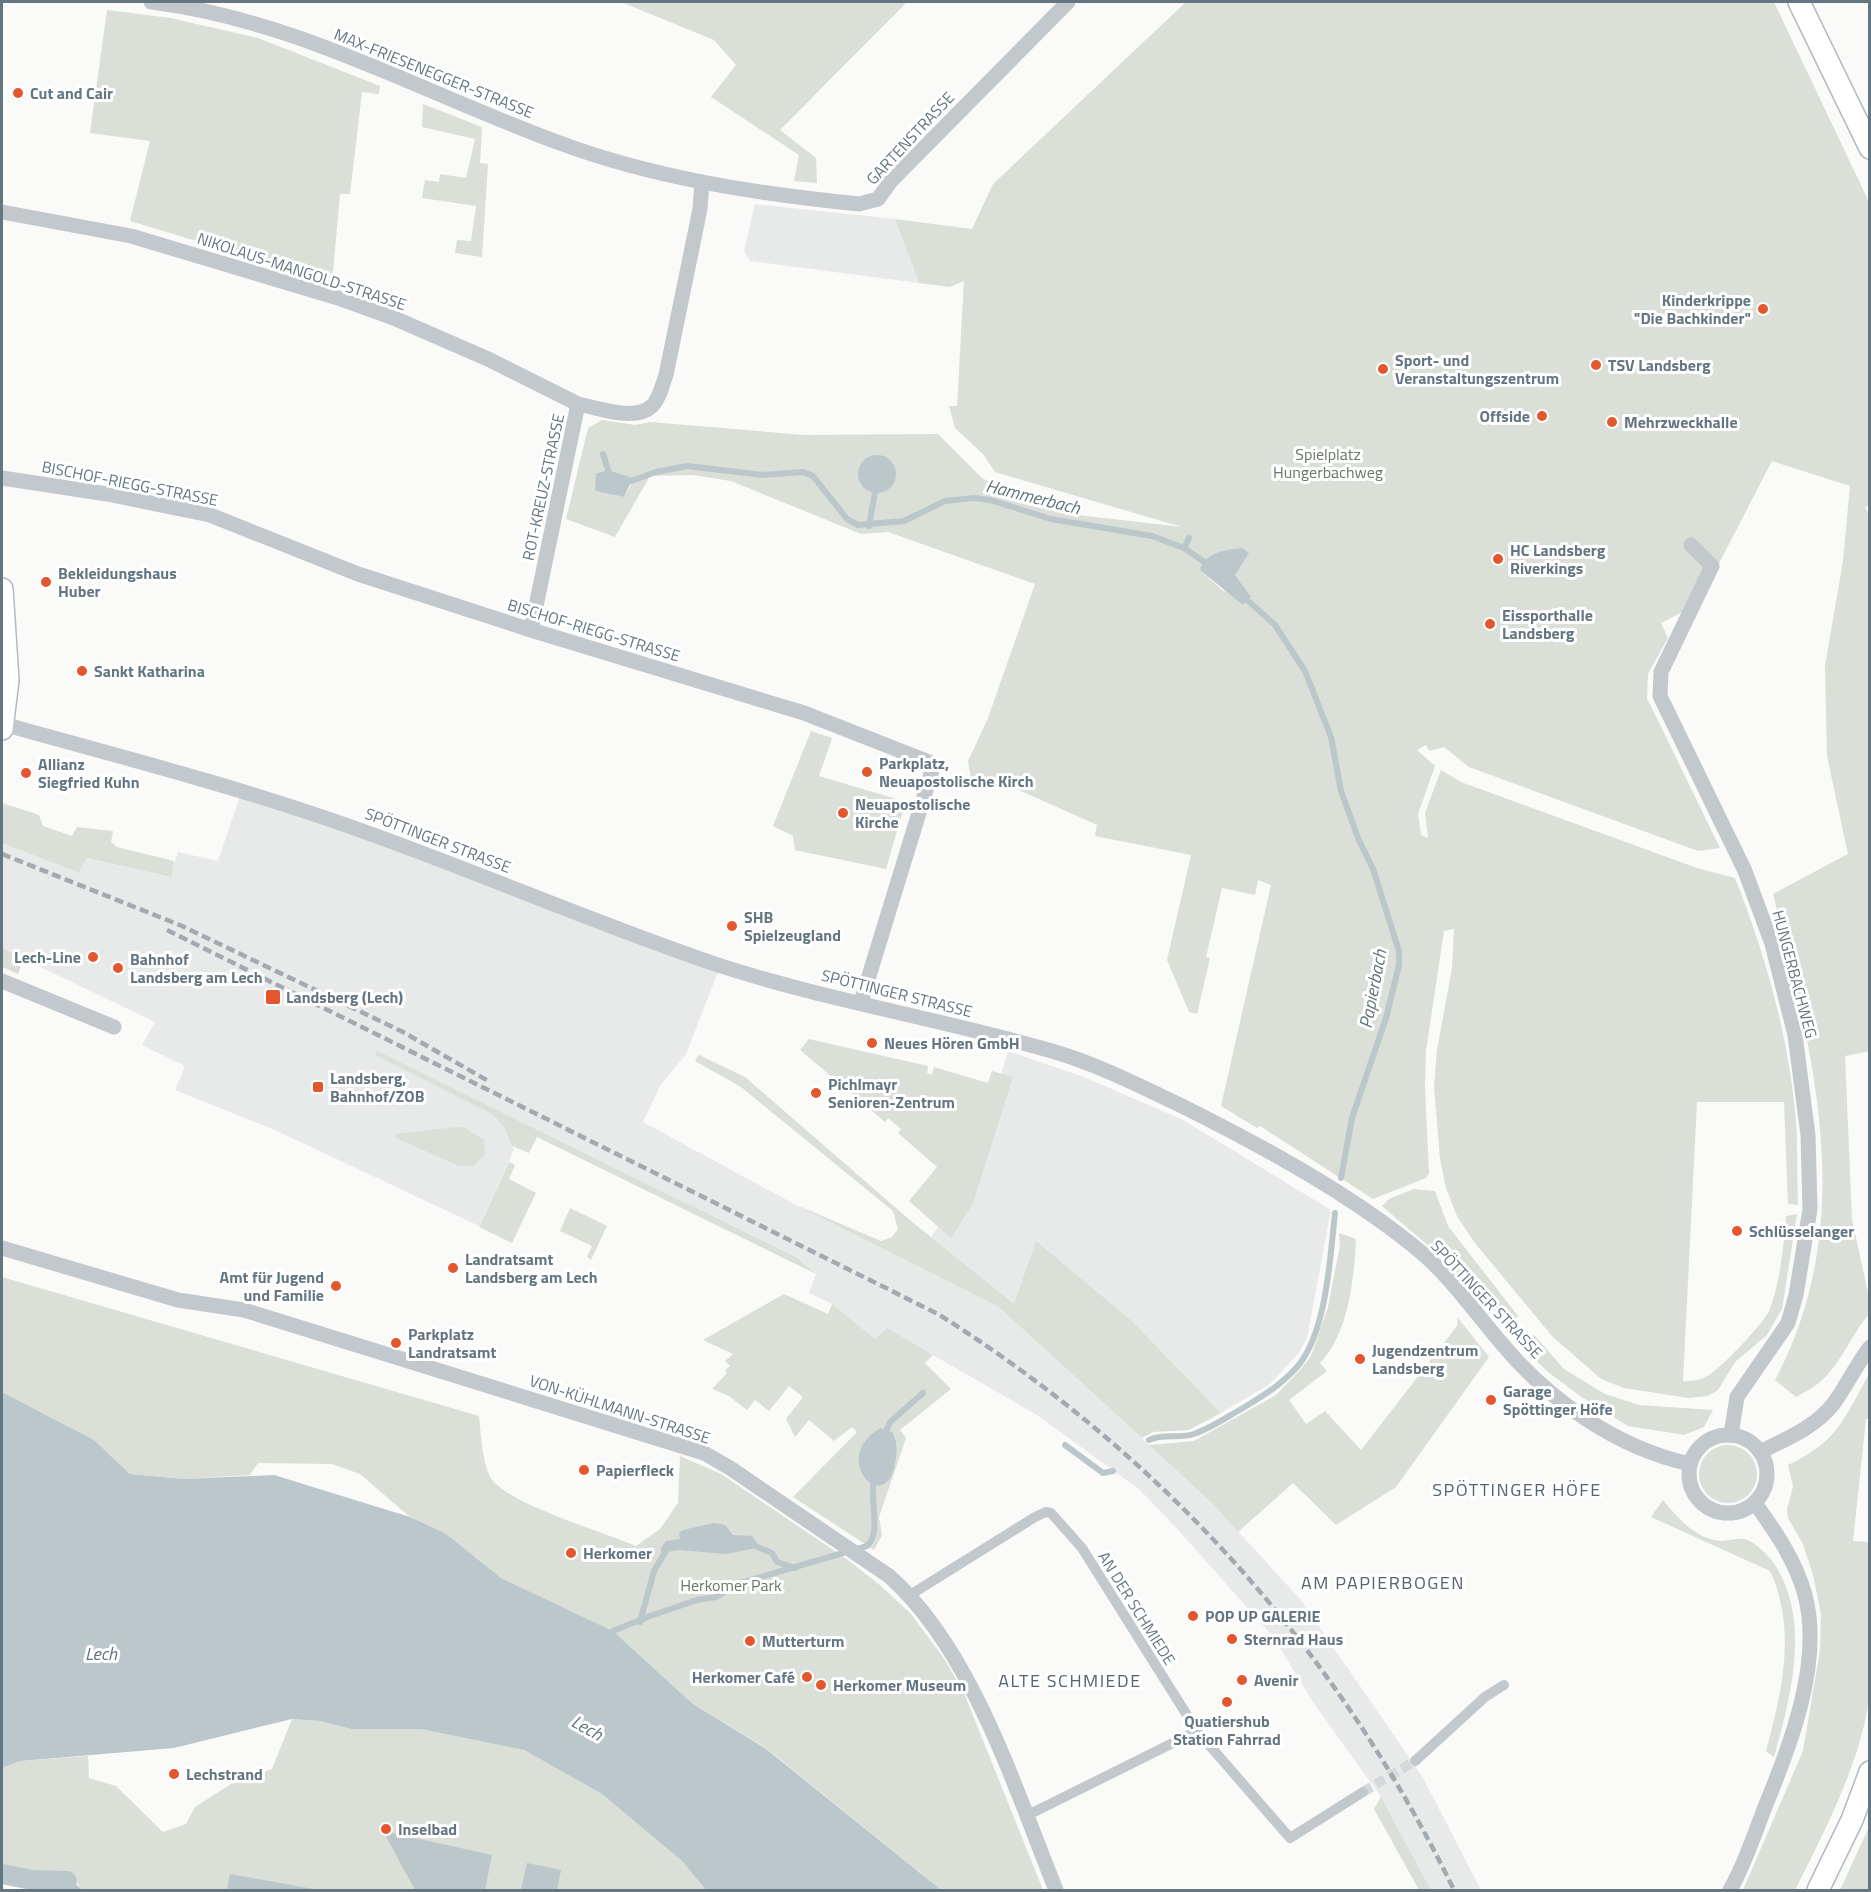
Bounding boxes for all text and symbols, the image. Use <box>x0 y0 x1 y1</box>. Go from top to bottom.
street label: MAX-FRIESENEGGER-STRASSE <box>330 22 538 124</box>
place label: Cut and Cair <box>30 81 113 105</box>
marker: Cut and Cair <box>11 86 25 100</box>
street label: GARTENSTRASSE <box>860 86 960 190</box>
street label: NIKOLAUS-MANGOLD-STRASSE <box>194 226 410 316</box>
place label: Kinderkrippe "Die Bachkinder" <box>1634 288 1751 330</box>
marker: Kinderkrippe "Die Bachkinder" <box>1756 302 1770 316</box>
place label: Sport- und Veranstaltungszentrum <box>1395 348 1559 390</box>
place label: TSV Landsberg <box>1608 353 1711 377</box>
marker: TSV Landsberg <box>1589 358 1603 372</box>
marker: Sport- und Veranstaltungszentrum <box>1376 362 1390 376</box>
place label: Offside <box>1480 404 1530 428</box>
marker: Offside <box>1535 409 1549 423</box>
place label: Mehrzweckhalle <box>1624 410 1738 434</box>
street label: ROT-KREUZ-STRASSE <box>516 411 570 563</box>
marker: Mehrzweckhalle <box>1605 415 1619 429</box>
park label: Spielplatz Hungerbachweg <box>1273 442 1383 484</box>
street label: BISCHOF-RIEGG-STRASSE <box>40 454 220 512</box>
water label: Hammerbach <box>983 472 1084 522</box>
place label: HC Landsberg Riverkings <box>1510 538 1606 580</box>
marker: HC Landsberg Riverkings <box>1491 552 1505 566</box>
place label: Bekleidungshaus Huber <box>58 561 177 603</box>
marker: Bekleidungshaus Huber <box>39 575 53 589</box>
street label: BISCHOF-RIEGG-STRASSE <box>505 592 683 668</box>
place label: Eissporthalle Landsberg <box>1502 603 1593 645</box>
marker: Eissporthalle Landsberg <box>1483 617 1497 631</box>
place label: Sankt Katharina <box>94 659 205 683</box>
marker: Sankt Katharina <box>75 664 89 678</box>
place label: Parkplatz, Neuapostolische Kirch <box>879 751 1034 793</box>
place label: Allianz Siegfried Kuhn <box>38 752 140 794</box>
marker: Parkplatz, Neuapostolische Kirch <box>860 765 874 779</box>
marker: Allianz Siegfried Kuhn <box>19 766 33 780</box>
place label: Neuapostolische Kirche <box>855 792 970 834</box>
street label: SPÖTTINGER STRASSE <box>362 801 515 879</box>
marker: Neuapostolische Kirche <box>836 806 850 820</box>
place label: SHB Spielzeugland <box>744 905 841 947</box>
street label: HUNGERBACHWEG <box>1766 907 1824 1041</box>
marker: SHB Spielzeugland <box>725 919 739 933</box>
place label: Lech-Line <box>14 945 81 969</box>
water label: Papierbach <box>1352 946 1394 1031</box>
place label: Bahnhof Landsberg am Lech <box>130 947 263 989</box>
marker: Lech-Line <box>86 950 100 964</box>
marker: Bahnhof Landsberg am Lech <box>111 961 125 975</box>
street label: SPÖTTINGER STRASSE <box>819 963 975 1023</box>
place label: Landsberg (Lech) <box>286 985 403 1009</box>
marker: Landsberg (Lech) <box>264 988 282 1006</box>
place label: Neues Hören GmbH <box>884 1031 1020 1055</box>
marker: Neues Hören GmbH <box>865 1036 879 1050</box>
place label: Landsberg, Bahnhof/ZOB <box>330 1066 425 1108</box>
place label: Pichlmayr Senioren-Zentrum <box>828 1072 955 1114</box>
marker: Landsberg, Bahnhof/ZOB <box>311 1080 325 1094</box>
marker: Pichlmayr Senioren-Zentrum <box>809 1086 823 1100</box>
place label: Schlüsselanger <box>1749 1219 1854 1243</box>
marker: Schlüsselanger <box>1730 1224 1744 1238</box>
street label: SPÖTTINGER STRASSE <box>1426 1234 1549 1364</box>
place label: Landratsamt Landsberg am Lech <box>465 1247 598 1289</box>
marker: Landratsamt Landsberg am Lech <box>446 1261 460 1275</box>
place label: Amt für Jugend und Familie <box>220 1265 324 1307</box>
marker: Amt für Jugend und Familie <box>329 1279 343 1293</box>
place label: Parkplatz Landratsamt <box>408 1322 496 1364</box>
marker: Parkplatz Landratsamt <box>389 1336 403 1350</box>
place label: Jugendzentrum Landsberg <box>1372 1338 1478 1380</box>
marker: Jugendzentrum Landsberg <box>1353 1352 1367 1366</box>
street label: VON-KÜHLMANN-STRASSE <box>526 1368 714 1450</box>
place label: Garage Spöttinger Höfe <box>1503 1379 1613 1421</box>
marker: Garage Spöttinger Höfe <box>1484 1393 1498 1407</box>
place label: Papierfleck <box>596 1458 675 1482</box>
marker: Papierfleck <box>577 1463 591 1477</box>
district label: SPÖTTINGER HÖFE <box>1432 1476 1602 1503</box>
place label: Herkomer <box>583 1541 652 1565</box>
marker: Herkomer <box>564 1546 578 1560</box>
street label: AN DER SCHMIEDE <box>1092 1547 1182 1670</box>
district label: AM PAPIERBOGEN <box>1301 1569 1465 1596</box>
park label: Herkomer Park <box>680 1573 782 1597</box>
place label: POP UP GALERIE <box>1205 1604 1321 1628</box>
marker: POP UP GALERIE <box>1186 1609 1200 1623</box>
place label: Sternrad Haus <box>1244 1627 1343 1651</box>
place label: Mutterturm <box>762 1629 844 1653</box>
marker: Sternrad Haus <box>1225 1632 1239 1646</box>
marker: Mutterturm <box>743 1634 757 1648</box>
water label: Lech <box>85 1640 118 1667</box>
place label: Herkomer Café <box>692 1665 795 1689</box>
district label: ALTE SCHMIEDE <box>998 1667 1142 1694</box>
place label: Avenir <box>1254 1668 1298 1692</box>
marker: Herkomer Café <box>800 1670 814 1684</box>
place label: Herkomer Museum <box>833 1673 966 1697</box>
marker: Avenir <box>1235 1673 1249 1687</box>
marker: Herkomer Museum <box>814 1678 828 1692</box>
marker: Quatiershub Station Fahrrad <box>1220 1695 1234 1709</box>
water label: Lech <box>567 1708 609 1748</box>
place label: Quatiershub Station Fahrrad <box>1173 1709 1281 1751</box>
place label: Lechstrand <box>186 1762 263 1786</box>
marker: Lechstrand <box>167 1767 181 1781</box>
place label: Inselbad <box>398 1817 457 1841</box>
marker: Inselbad <box>379 1822 393 1836</box>

